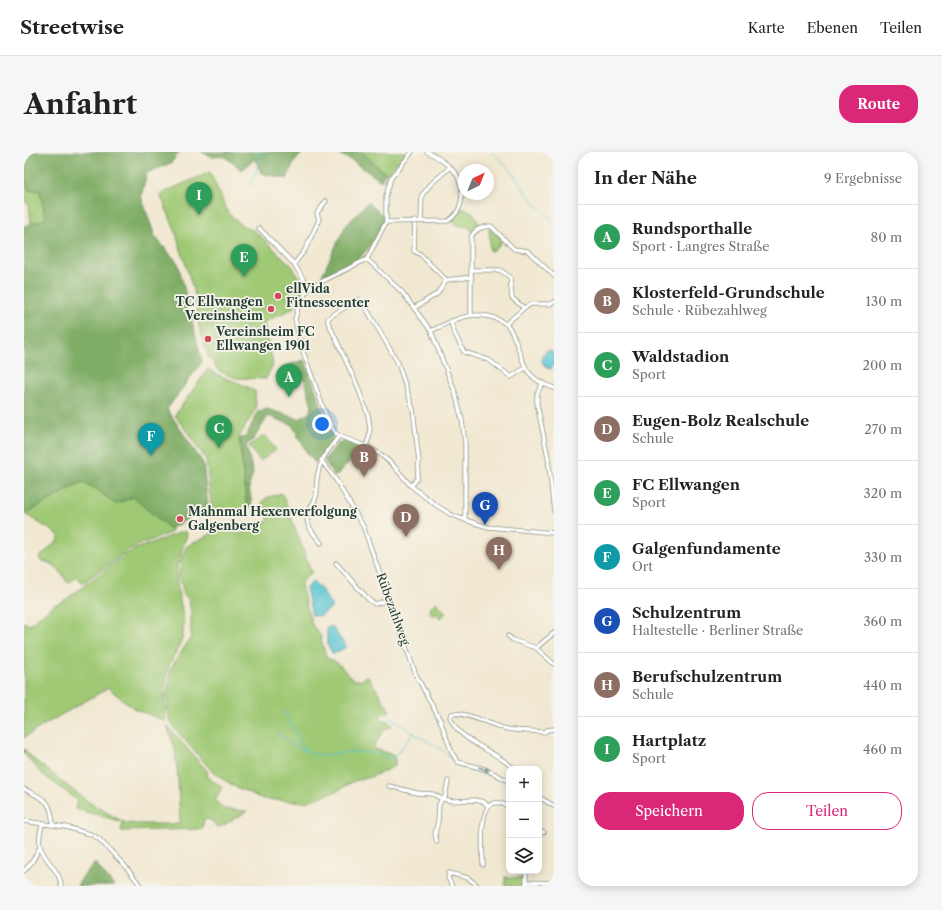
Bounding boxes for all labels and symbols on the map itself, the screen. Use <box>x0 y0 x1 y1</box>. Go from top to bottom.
north arrow <box>458 164 494 200</box>
pin: I <box>186 182 212 215</box>
pin: E <box>231 244 257 277</box>
place label: ellVida Fitnesscenter <box>286 281 370 310</box>
marker: ellVida Fitnesscenter <box>273 291 283 301</box>
place label: TC Ellwangen Vereinsheim <box>175 294 264 323</box>
marker: TC Ellwangen Vereinsheim <box>266 304 276 314</box>
place label: Vereinsheim FC Ellwangen 1901 <box>215 324 315 353</box>
marker: Vereinsheim FC Ellwangen 1901 <box>203 334 213 344</box>
pin: A <box>276 364 302 397</box>
your location <box>312 414 332 434</box>
pin: C <box>206 415 232 448</box>
pin: F <box>138 423 164 456</box>
pin: B <box>351 444 377 477</box>
pin: G <box>472 492 498 525</box>
place label: Mahnmal Hexenverfolgung Galgenberg <box>188 504 358 533</box>
pin: D <box>393 504 419 537</box>
marker: Mahnmal Hexenverfolgung Galgenberg <box>175 514 185 524</box>
pin: H <box>486 537 512 570</box>
street label: Rübezahlweg <box>373 571 414 648</box>
one-way arrow <box>478 767 490 773</box>

